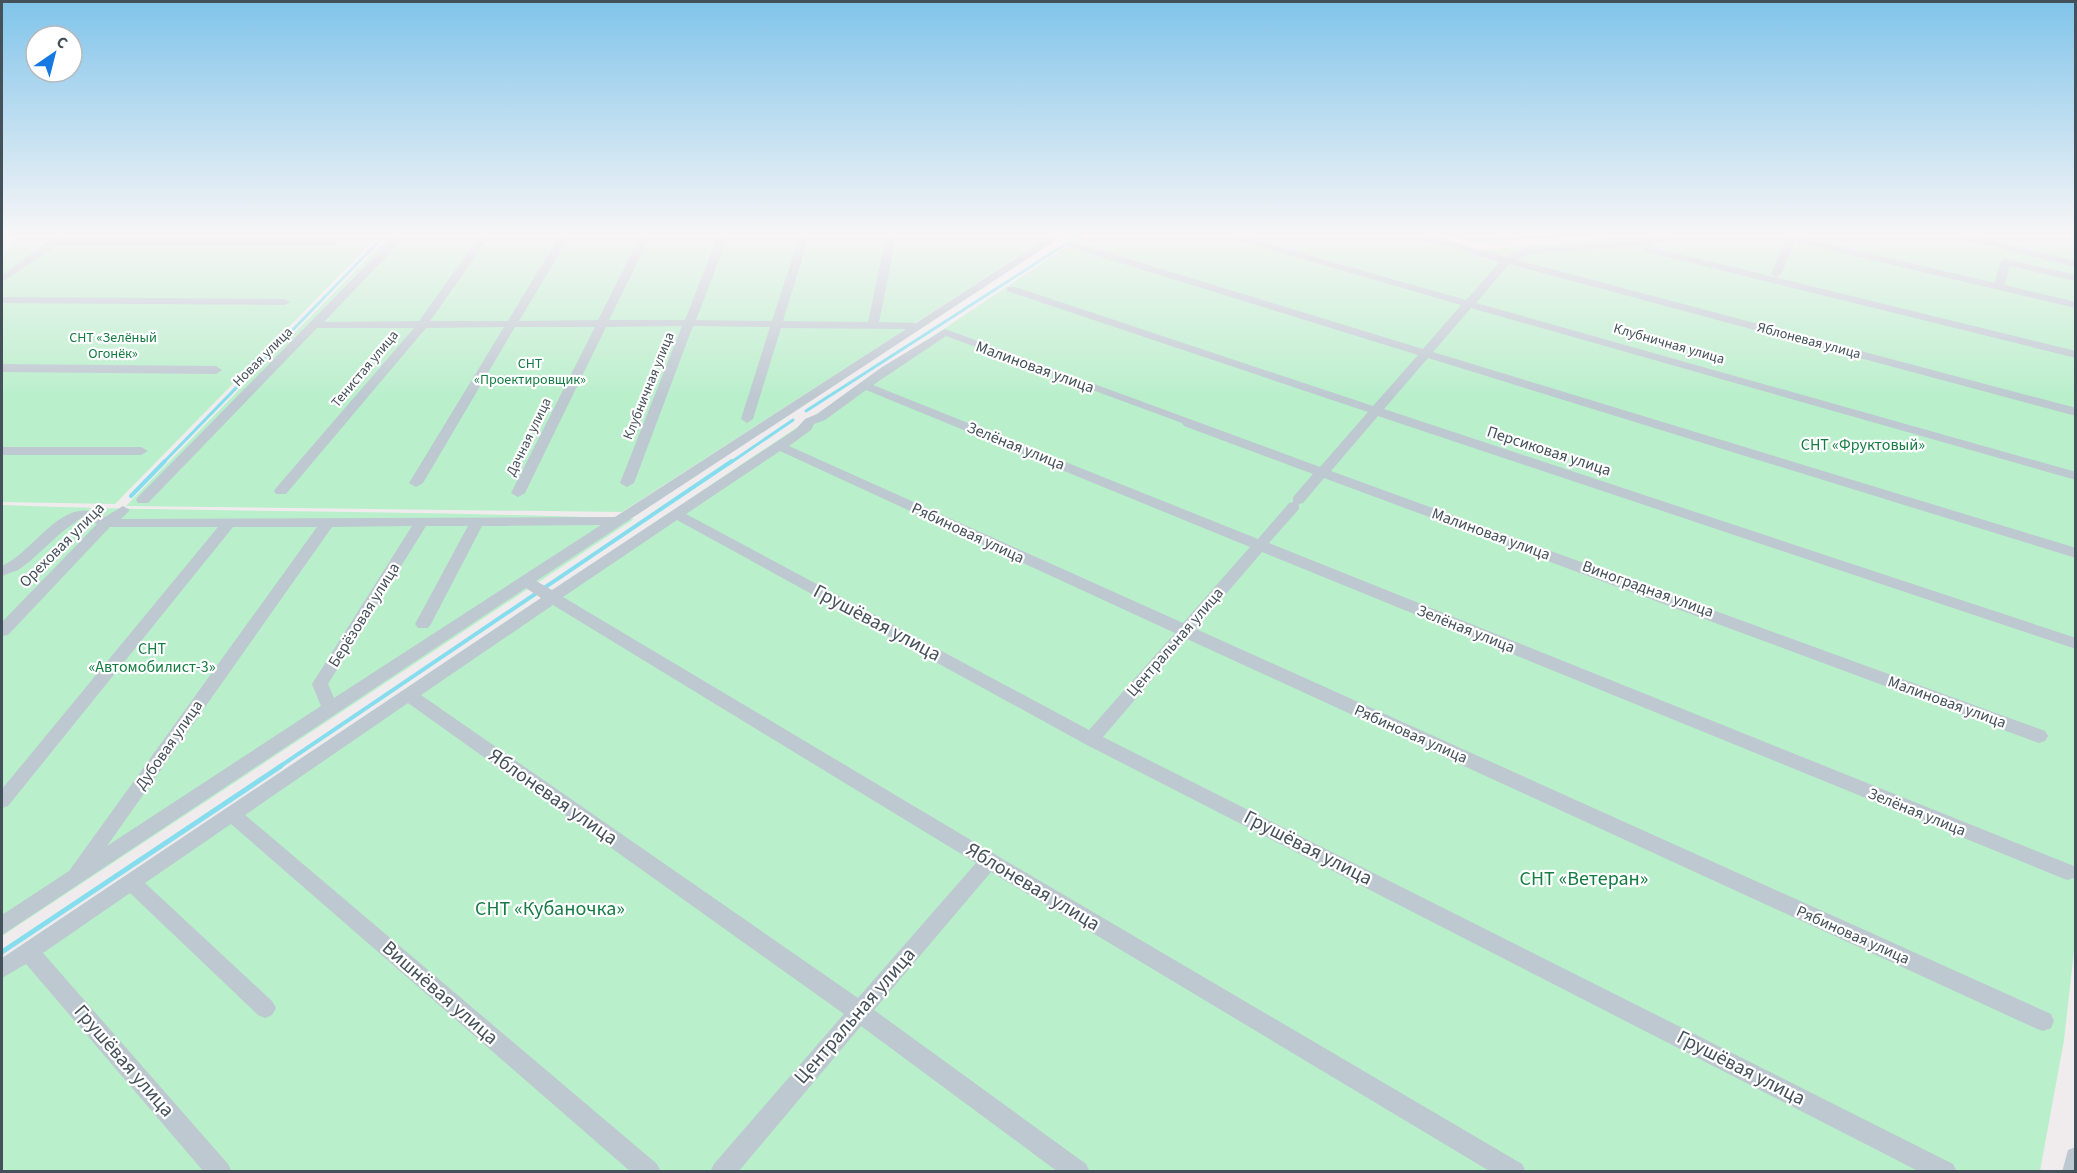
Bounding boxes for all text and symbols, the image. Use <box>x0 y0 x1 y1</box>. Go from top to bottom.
north arrow <box>24 24 84 84</box>
text: С <box>52 31 72 54</box>
street label: Яблоневая улица <box>1755 318 1863 364</box>
street label: Клубничная улица <box>1611 319 1727 369</box>
street label: Новая улица <box>228 322 298 392</box>
street label: Тенистая улица <box>327 326 403 412</box>
park label: СНТ «Зелёный Огонёк» <box>69 328 157 364</box>
street label: Клубничная улица <box>618 329 680 443</box>
street label: Малиновая улица <box>973 335 1097 399</box>
park label: СНТ «Проектировщик» <box>474 354 586 390</box>
street label: Дачная улица <box>501 394 557 480</box>
street label: Зелёная улица <box>964 416 1068 476</box>
street label: Персиковая улица <box>1484 421 1614 481</box>
park label: СНТ «Фруктовый» <box>1801 434 1925 456</box>
street label: Ореховая улица <box>14 497 110 593</box>
street label: Рябиновая улица <box>908 497 1028 569</box>
street label: Малиновая улица <box>1429 502 1553 566</box>
street label: Виноградная улица <box>1579 555 1717 623</box>
street label: Берёзовая улица <box>323 558 405 672</box>
street label: Грушёвая улица <box>808 578 946 668</box>
street label: Центральная улица <box>1121 583 1229 701</box>
street label: Зелёная улица <box>1414 599 1518 659</box>
park label: СНТ «Автомобилист-3» <box>88 638 216 678</box>
street label: Малиновая улица <box>1885 670 2009 734</box>
street label: Дубовая улица <box>130 696 208 794</box>
street label: Рябиновая улица <box>1351 699 1471 769</box>
street label: Яблоневая улица <box>483 742 623 852</box>
street label: Зелёная улица <box>1865 782 1969 842</box>
street label: Грушёвая улица <box>1239 804 1377 892</box>
street label: Яблоневая улица <box>961 836 1105 938</box>
park label: СНТ «Ветеран» <box>1520 865 1648 893</box>
park label: СНТ «Кубаночка» <box>475 895 625 923</box>
street label: Рябиновая улица <box>1793 900 1913 970</box>
street label: Вишнёвая улица <box>376 934 504 1052</box>
street label: Центральная улица <box>788 942 922 1090</box>
street label: Грушёвая улица <box>67 999 181 1123</box>
street label: Грушёвая улица <box>1672 1024 1810 1112</box>

